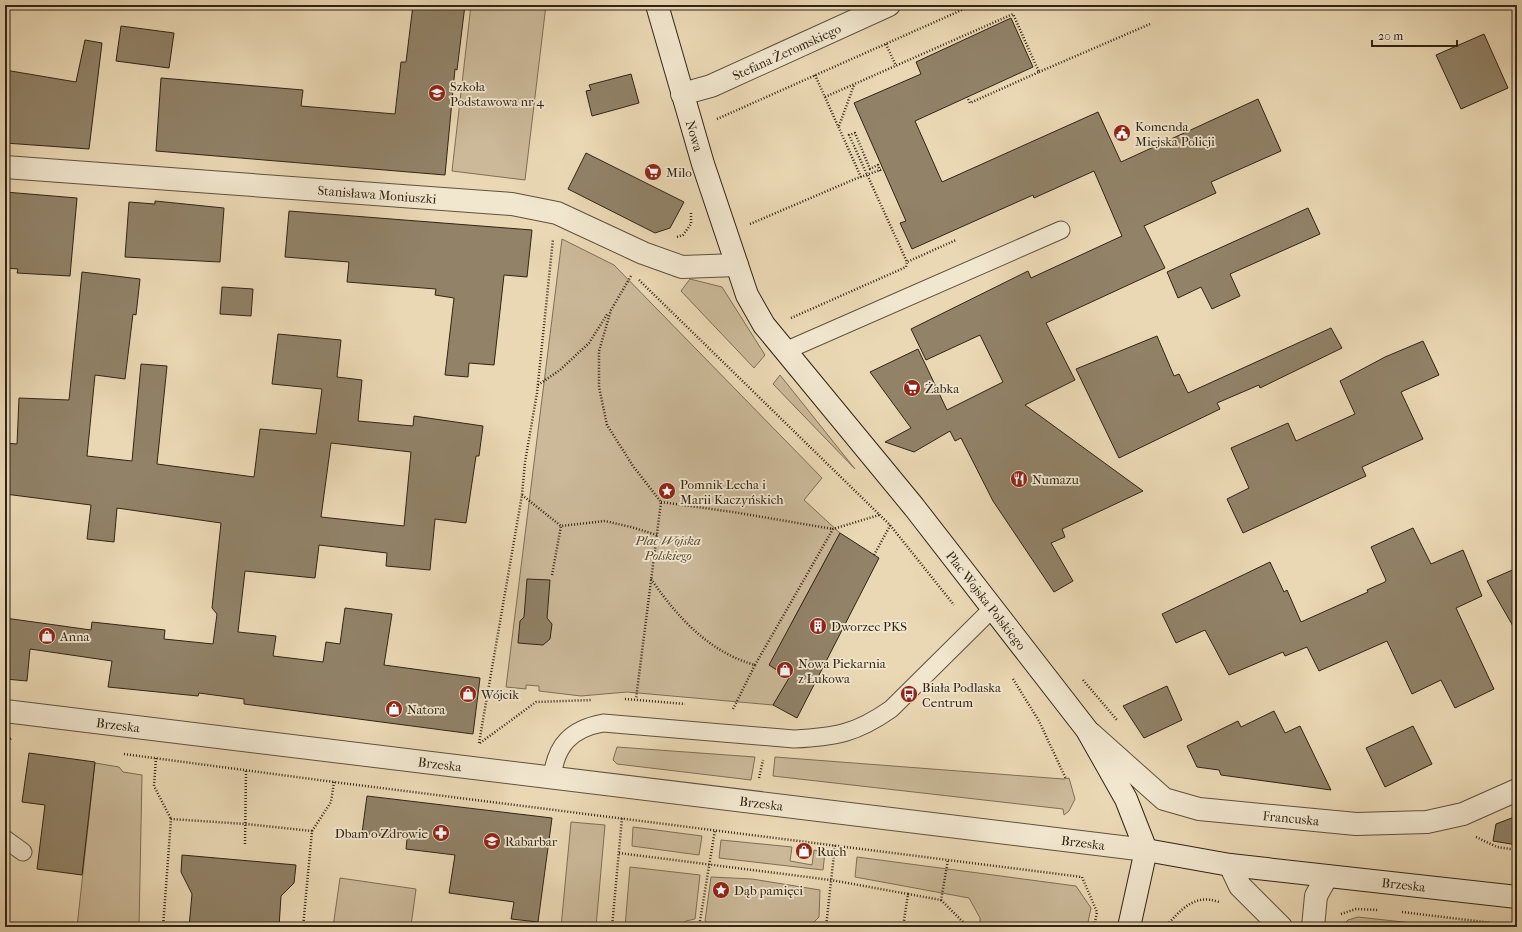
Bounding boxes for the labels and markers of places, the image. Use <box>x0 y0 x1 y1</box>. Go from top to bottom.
place label: Szkoła Podstawowa nr 4 <box>450 79 544 109</box>
school or university icon: Szkoła Podstawowa nr 4 <box>427 83 447 103</box>
place label: Komenda Miejska Policji <box>1135 119 1215 149</box>
public building icon: Komenda Miejska Policji <box>1112 123 1132 143</box>
supermarket icon: Milo <box>643 162 663 182</box>
place label: Milo <box>666 165 692 180</box>
supermarket icon: Żabka <box>902 378 922 398</box>
place label: Żabka <box>925 381 960 396</box>
restaurant icon: Numazu <box>1009 469 1029 489</box>
place label: Numazu <box>1032 472 1080 487</box>
place label: Pomnik Lecha i Marii Kaczyńskich <box>680 477 784 507</box>
place icon: Pomnik Lecha i Marii Kaczyńskich <box>657 481 677 501</box>
building icon: Dworzec PKS <box>808 616 828 636</box>
place label: Dworzec PKS <box>831 619 907 634</box>
shop icon: Anna <box>37 626 57 646</box>
place label: Anna <box>59 629 91 644</box>
place label: Nowa Piekarnia z Łukowa <box>798 656 887 686</box>
shop icon: Nowa Piekarnia z Łukowa <box>775 660 795 680</box>
place label: Biała Podlaska Centrum <box>922 680 1002 710</box>
shop icon: Wójcik <box>458 684 478 704</box>
bus stop icon: Biała Podlaska Centrum <box>899 684 919 704</box>
place label: Wójcik <box>480 687 519 702</box>
shop icon: Natora <box>384 699 404 719</box>
place label: Natora <box>407 702 446 717</box>
pharmacy icon: Dbam o Zdrowie <box>431 823 451 843</box>
place label: Dbam o Zdrowie <box>335 826 429 841</box>
school or university icon: Rabarbar <box>482 831 502 851</box>
place label: Rabarbar <box>505 834 558 849</box>
shop icon: Ruch <box>794 841 814 861</box>
place label: Ruch <box>817 844 847 859</box>
place icon: Dąb pamięci <box>711 880 731 900</box>
place label: Dąb pamięci <box>734 883 803 898</box>

